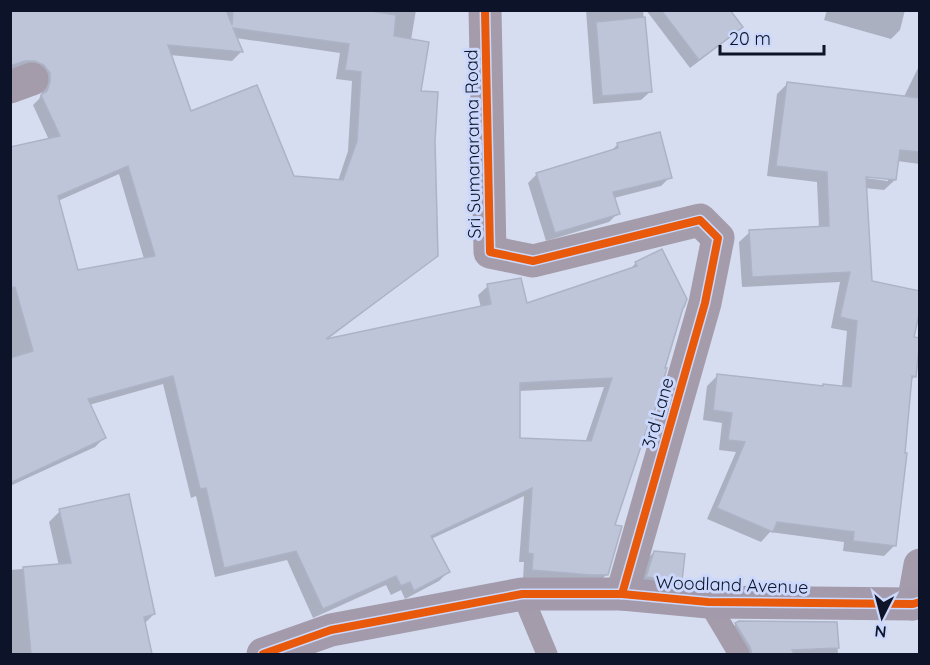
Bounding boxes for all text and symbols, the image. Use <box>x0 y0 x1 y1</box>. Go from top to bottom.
scale bar <box>720 18 824 56</box>
text: 20 m <box>729 27 771 50</box>
street label: Sri Sumanarama Road <box>459 49 486 239</box>
street label: 3rd Lane <box>636 375 679 451</box>
street label: Woodland Avenue <box>655 570 809 599</box>
north arrow <box>852 587 912 647</box>
text: N <box>874 621 887 642</box>

